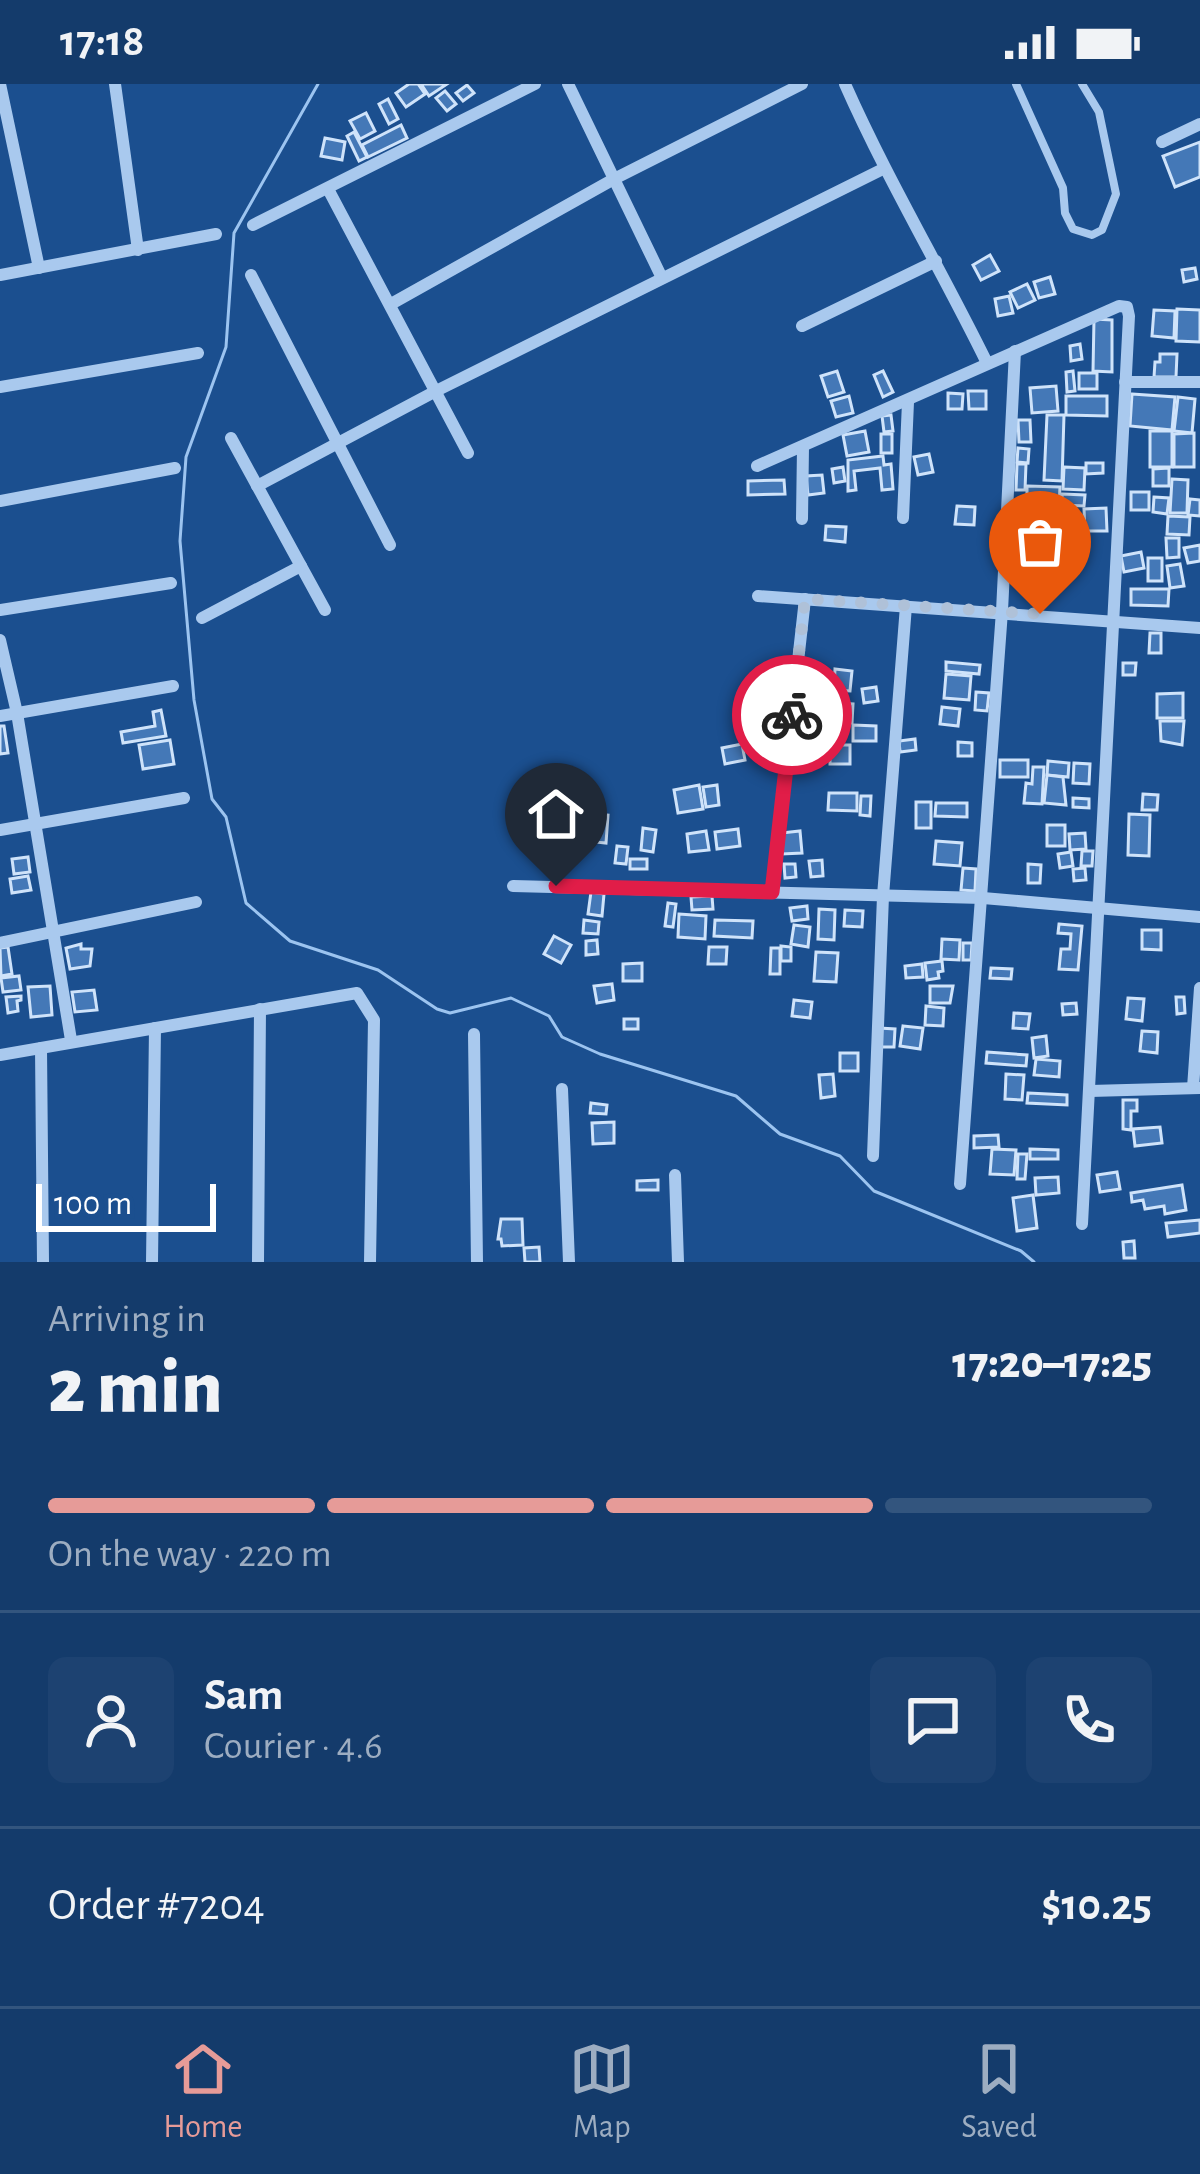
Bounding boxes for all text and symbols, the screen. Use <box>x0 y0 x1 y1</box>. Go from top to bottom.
text: 17:18 <box>60 19 144 64</box>
pin <box>989 491 1091 614</box>
icon: bag <box>1007 509 1073 575</box>
courier <box>732 655 852 775</box>
icon: bike <box>759 682 825 748</box>
pin <box>505 763 607 886</box>
icon: home <box>523 781 589 847</box>
scale bar <box>36 1178 216 1231</box>
text: 100 m <box>54 1188 132 1221</box>
text: Arriving in <box>48 1300 206 1339</box>
text: 17:20–17:25 <box>952 1341 1152 1386</box>
text: 2 min <box>48 1349 223 1427</box>
text: On the way · 220 m <box>48 1535 332 1574</box>
button: person <box>48 1657 174 1783</box>
button: chat <box>870 1657 996 1783</box>
button: phone <box>1026 1657 1152 1783</box>
text: Sam <box>204 1673 283 1718</box>
text: Courier · 4.6 <box>204 1727 383 1766</box>
text: Order #7204 <box>48 1883 265 1928</box>
text: $10.25 <box>1041 1883 1152 1928</box>
tab: Home <box>163 2036 243 2148</box>
tab: Map <box>569 2036 635 2148</box>
tab: Saved <box>961 2036 1037 2148</box>

